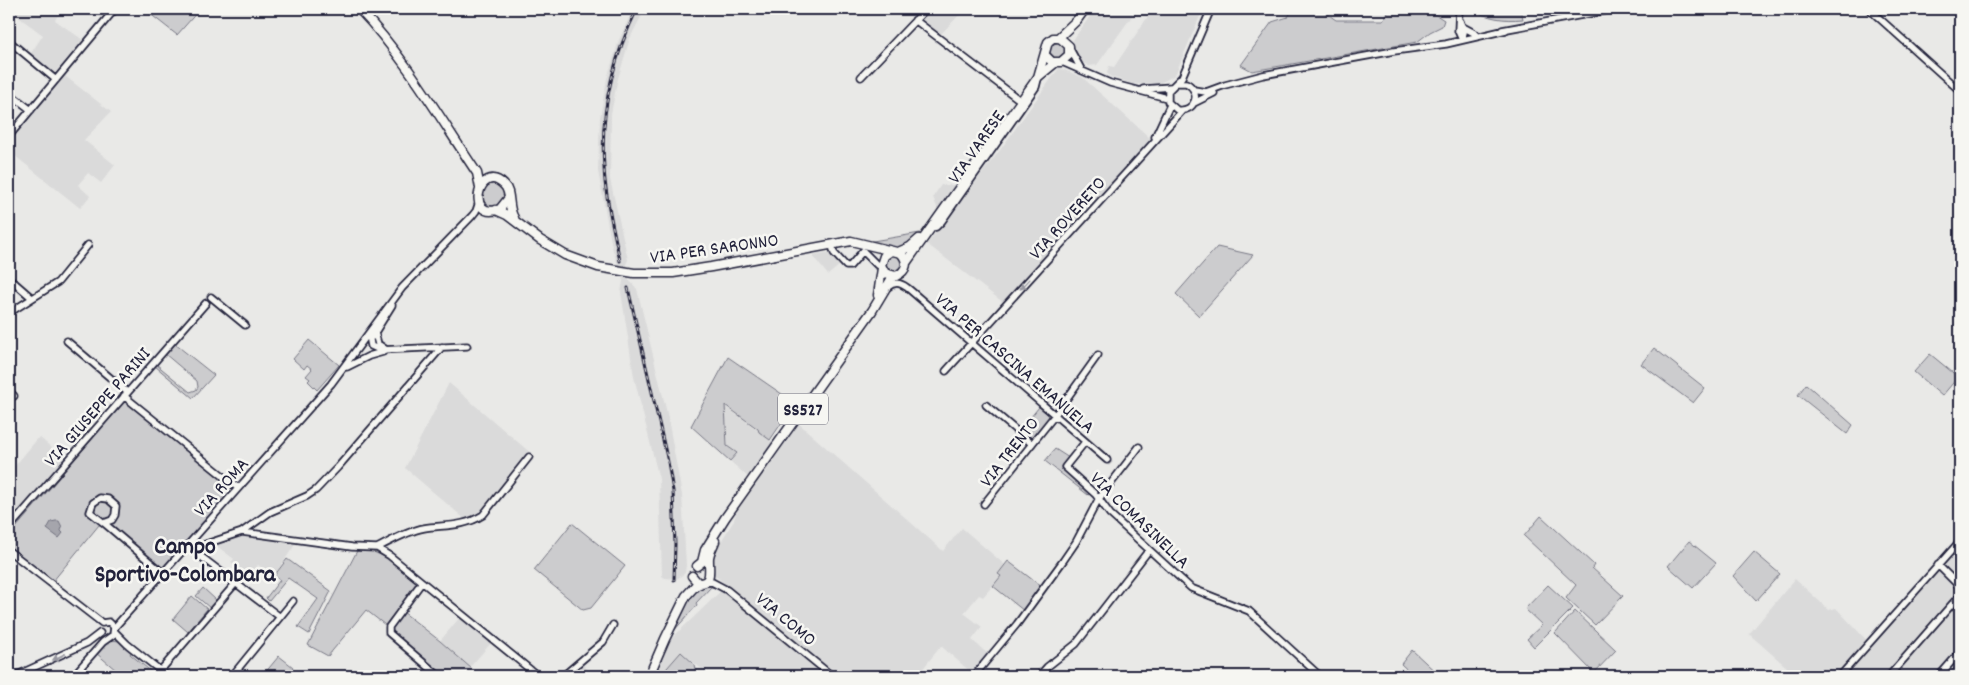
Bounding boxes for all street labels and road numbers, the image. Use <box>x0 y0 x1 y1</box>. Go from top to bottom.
street label: VIA VARESE <box>943 105 1013 190</box>
street label: VIA ROVERETO <box>1024 172 1113 267</box>
street label: VIA PER SARONNO <box>649 228 780 273</box>
street label: VIA PER CASCINA EMANUELA <box>928 288 1099 442</box>
street label: VIA GIUSEPPE PARINI <box>39 342 158 474</box>
road number: SS527 <box>778 394 828 424</box>
street label: VIA TRENTO <box>975 412 1047 494</box>
street label: VIA ROMA <box>189 453 257 524</box>
street label: VIA COMASINELLA <box>1083 467 1195 576</box>
street label: VIA COMO <box>748 587 821 654</box>

